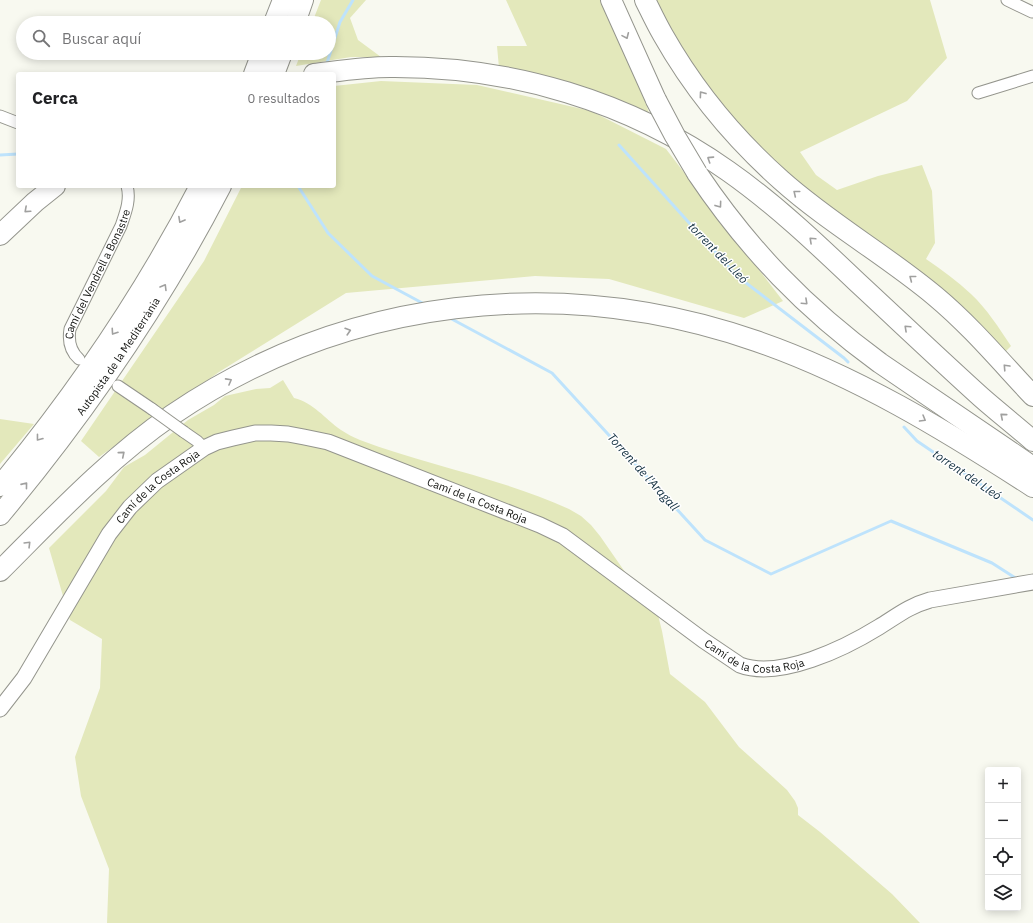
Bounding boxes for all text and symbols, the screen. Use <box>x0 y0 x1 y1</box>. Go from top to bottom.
search box <box>16 16 336 60</box>
icon: search <box>30 27 52 49</box>
text: Buscar aquí <box>62 29 141 48</box>
one-way arrow <box>622 32 630 39</box>
text: Cerca <box>32 87 78 109</box>
text: 0 resultados <box>247 90 320 107</box>
one-way arrow <box>700 91 707 98</box>
one-way arrow <box>707 156 714 164</box>
one-way arrow <box>794 190 801 197</box>
one-way arrow <box>714 200 721 207</box>
one-way arrow <box>24 205 32 212</box>
street label: Camí del Vendrell a Bonastre <box>62 207 133 339</box>
one-way arrow <box>179 216 186 223</box>
water label: torrent del Lleó <box>685 219 752 287</box>
one-way arrow <box>809 238 816 245</box>
one-way arrow <box>910 276 917 283</box>
one-way arrow <box>160 284 167 291</box>
street label: Autopista de la Mediterrània <box>73 295 163 418</box>
one-way arrow <box>800 297 808 305</box>
one-way arrow <box>904 325 912 333</box>
one-way arrow <box>112 327 119 334</box>
one-way arrow <box>345 327 352 336</box>
one-way arrow <box>1004 364 1011 372</box>
one-way arrow <box>225 378 232 386</box>
one-way arrow <box>1000 413 1008 420</box>
one-way arrow <box>919 414 926 421</box>
water label: Torrent de l'Aragall <box>604 430 683 514</box>
one-way arrow <box>37 433 44 440</box>
street label: Camí de la Costa Roja <box>113 446 202 526</box>
water label: torrent del Lleó <box>930 446 1005 503</box>
one-way arrow <box>117 451 124 458</box>
street label: Camí de la Costa Roja <box>425 474 530 526</box>
one-way arrow <box>20 483 27 490</box>
one-way arrow <box>23 541 30 548</box>
street label: Camí de la Costa Roja <box>702 636 806 676</box>
map controls <box>985 767 1021 911</box>
button: + <box>985 767 1021 803</box>
button: − <box>985 803 1021 839</box>
button: locate <box>985 839 1021 875</box>
button: layers <box>985 875 1021 911</box>

